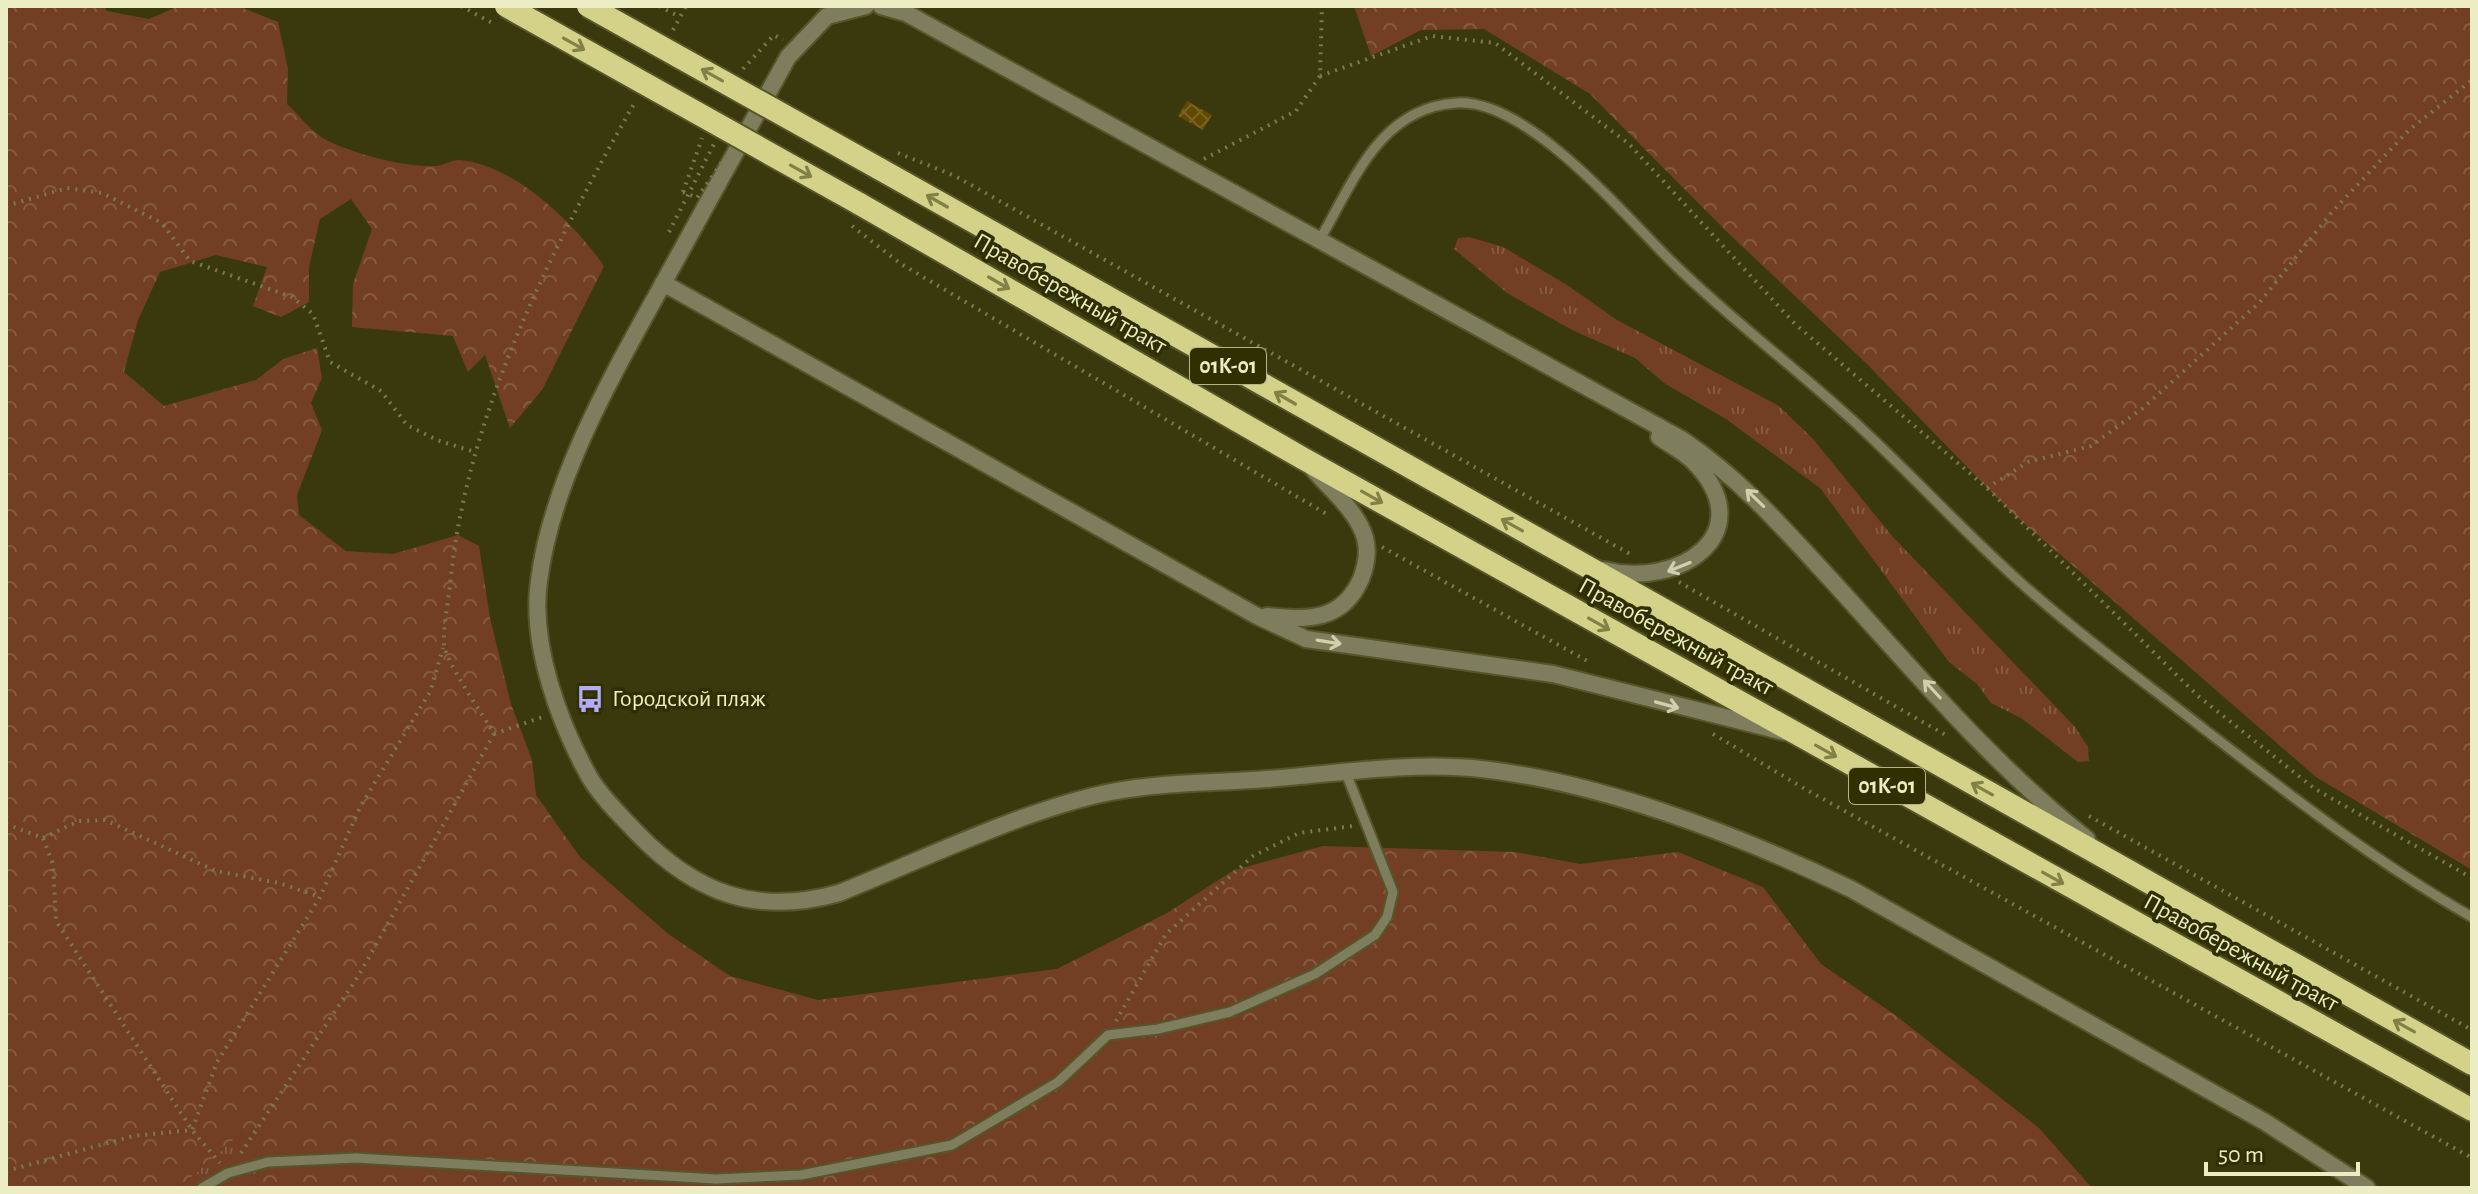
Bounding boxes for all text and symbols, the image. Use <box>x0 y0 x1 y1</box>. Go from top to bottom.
one-way arrow <box>562 37 586 52</box>
one-way arrow <box>701 67 724 83</box>
one-way arrow <box>789 163 812 179</box>
one-way arrow <box>926 193 949 209</box>
street label: Правобережный тракт <box>969 229 1171 359</box>
one-way arrow <box>986 276 1010 291</box>
road number: 01К-01 <box>1190 348 1266 384</box>
one-way arrow <box>1274 390 1297 406</box>
one-way arrow <box>1745 489 1765 508</box>
one-way arrow <box>1360 490 1384 505</box>
one-way arrow <box>1500 517 1524 532</box>
one-way arrow <box>1667 560 1692 575</box>
street label: Правобережный тракт <box>1575 574 1778 701</box>
one-way arrow <box>1587 617 1611 632</box>
one-way arrow <box>1316 635 1342 650</box>
one-way arrow <box>1923 680 1941 700</box>
bus stop icon: Городской пляж <box>575 684 605 714</box>
place label: Городской пляж <box>612 687 766 711</box>
one-way arrow <box>1654 698 1679 713</box>
one-way arrow <box>1814 743 1837 759</box>
road number: 01К-01 <box>1849 768 1925 804</box>
one-way arrow <box>1970 781 1994 797</box>
one-way arrow <box>2041 871 2064 887</box>
street label: Правобережный тракт <box>2140 890 2343 1017</box>
one-way arrow <box>2393 1018 2416 1034</box>
scale bar <box>2206 1126 2358 1176</box>
text: 50 m <box>2218 1143 2264 1167</box>

